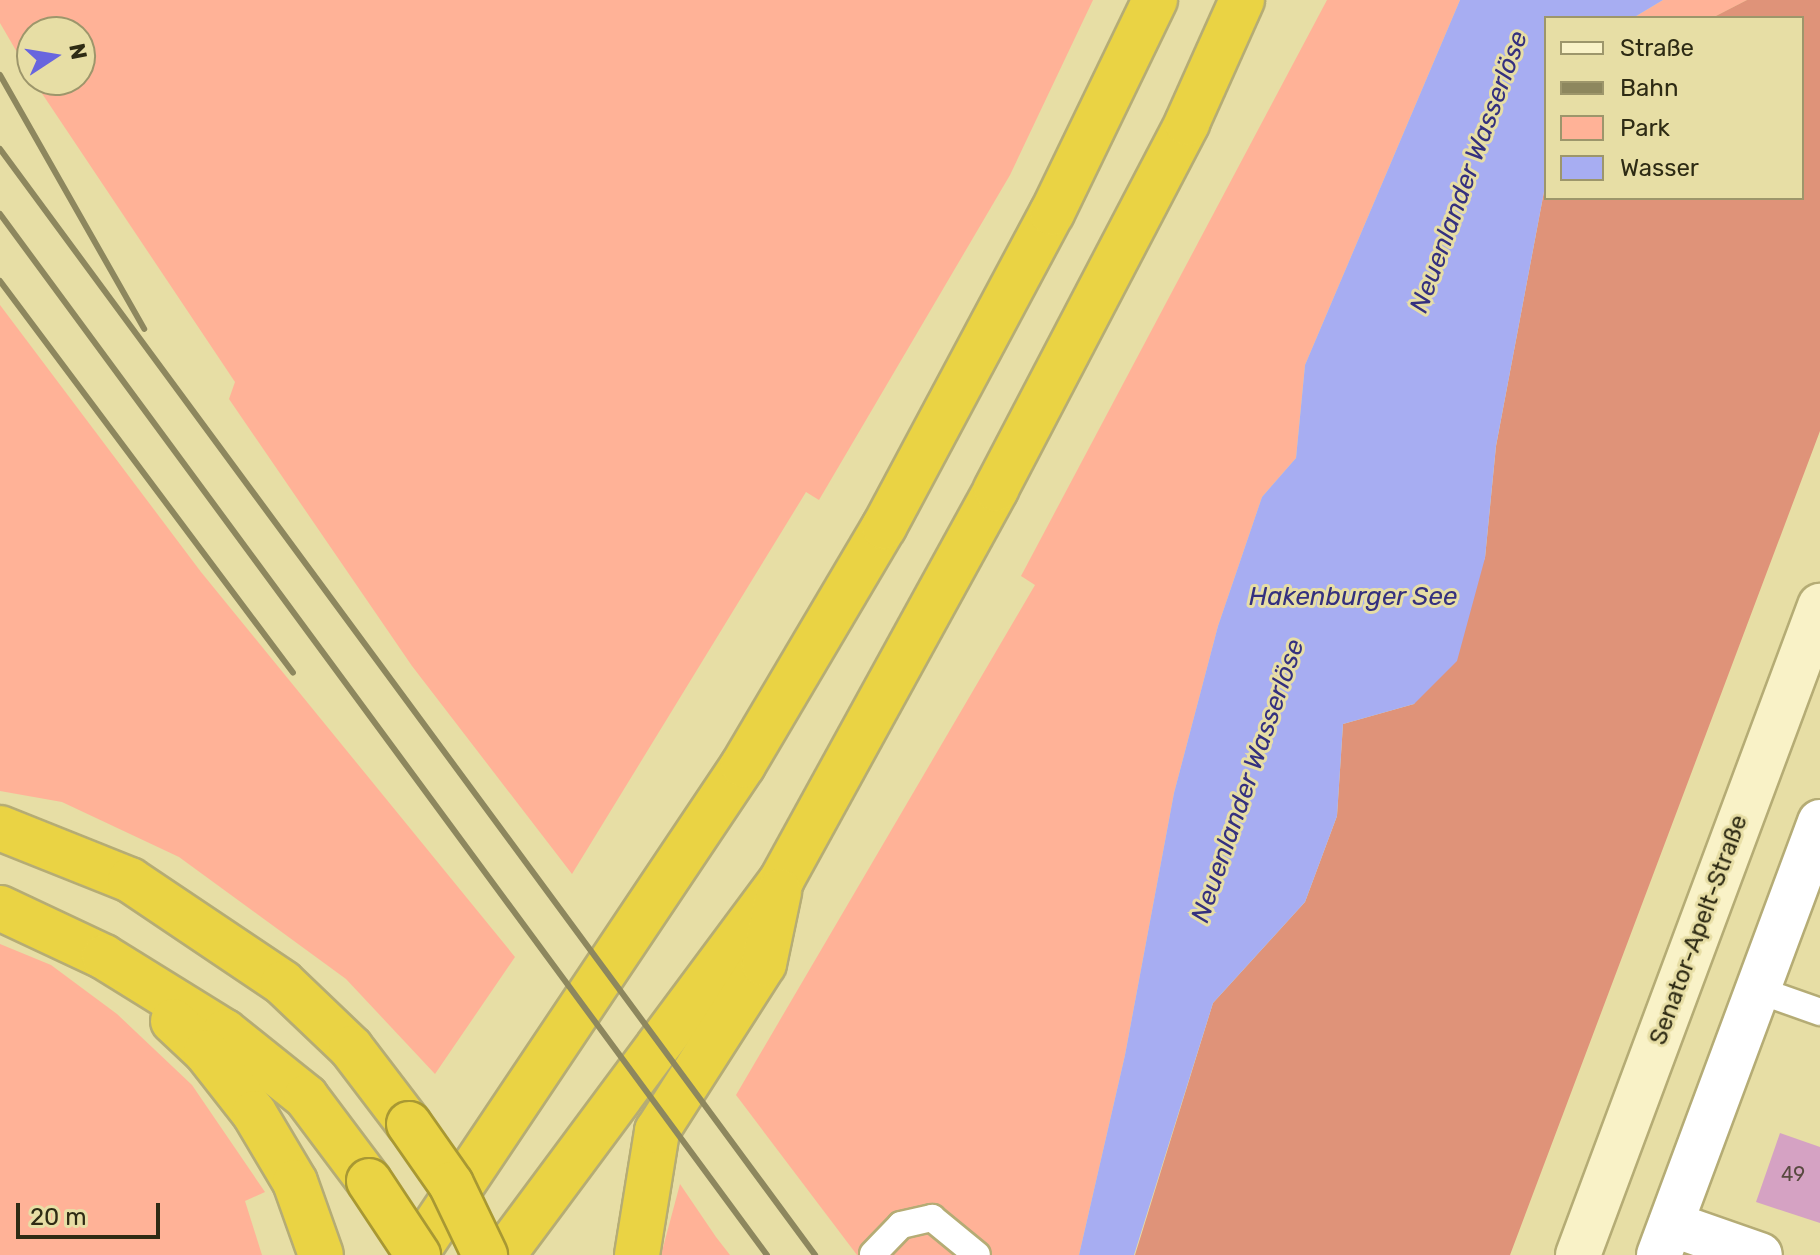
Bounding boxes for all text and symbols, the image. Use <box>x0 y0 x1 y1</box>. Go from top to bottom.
north arrow <box>16 16 96 96</box>
legend <box>1544 16 1804 200</box>
water label: Neuenlander Wasserlöse <box>1403 27 1535 317</box>
text: Straße <box>1620 34 1694 62</box>
text: N <box>63 41 93 62</box>
text: Bahn <box>1620 74 1678 102</box>
text: Park <box>1620 114 1670 142</box>
text: Wasser <box>1620 154 1699 182</box>
water label: Hakenburger See <box>1248 581 1458 613</box>
water label: Neuenlander Wasserlöse <box>1185 635 1311 927</box>
street label: Senator-Apelt-Straße <box>1644 811 1754 1049</box>
house number: 49 <box>1781 1162 1805 1186</box>
scale bar <box>20 1187 164 1237</box>
text: 20 m <box>30 1203 87 1231</box>

